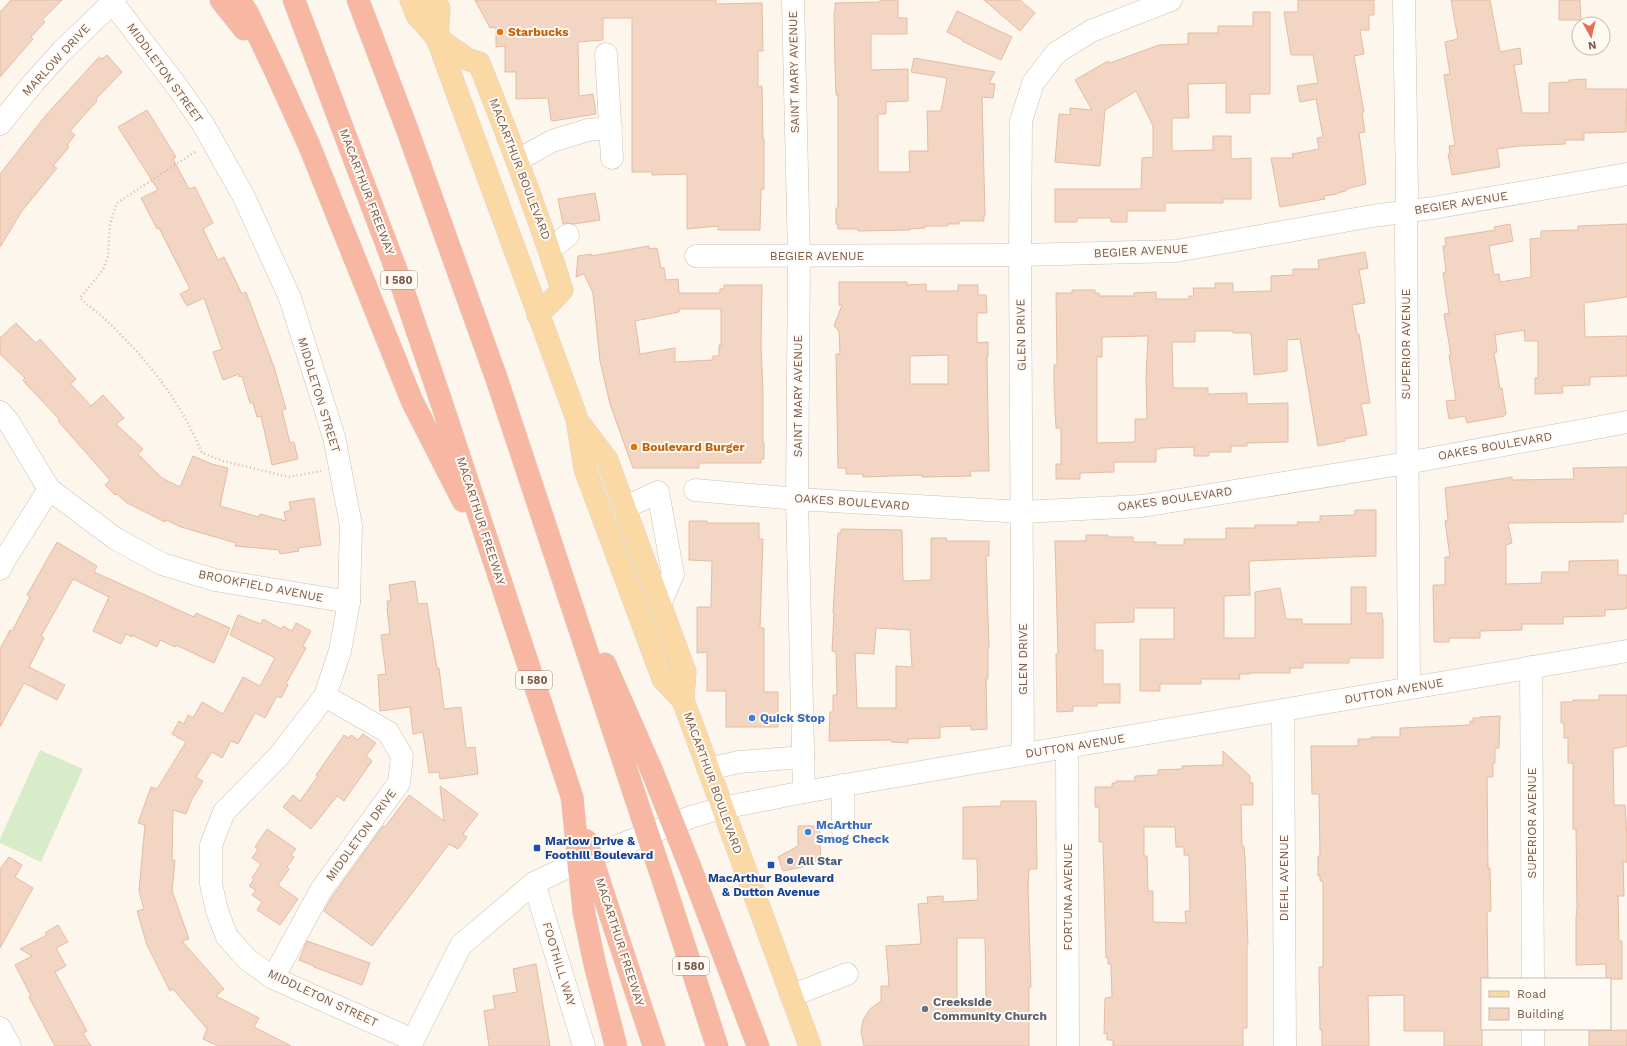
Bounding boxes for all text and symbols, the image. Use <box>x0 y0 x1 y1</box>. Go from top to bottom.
street label: SAINT MARY AVENUE <box>786 10 802 133</box>
north arrow <box>1571 16 1611 56</box>
street label: MIDDLETON STREET <box>124 20 206 126</box>
street label: MARLOW DRIVE <box>19 21 93 99</box>
place label: Starbucks <box>508 25 569 39</box>
marker: Starbucks <box>495 27 505 37</box>
text: N <box>1587 38 1597 52</box>
street label: MACARTHUR BOULEVARD <box>487 96 553 242</box>
street label: MACARTHUR FREEWAY <box>336 127 398 257</box>
street label: BEGIER AVENUE <box>1413 189 1509 217</box>
street label: BEGIER AVENUE <box>1093 242 1189 260</box>
street label: BEGIER AVENUE <box>770 249 865 263</box>
road number: I 580 <box>381 271 417 289</box>
street label: SUPERIOR AVENUE <box>1399 288 1413 399</box>
street label: GLEN DRIVE <box>1013 299 1029 371</box>
street label: SAINT MARY AVENUE <box>791 334 805 457</box>
street label: MIDDLETON STREET <box>295 336 343 454</box>
street label: OAKES BOULEVARD <box>1437 429 1553 463</box>
place label: Boulevard Burger <box>642 440 745 454</box>
marker: Boulevard Burger <box>629 442 639 452</box>
street label: MACARTHUR FREEWAY <box>454 455 508 587</box>
street label: OAKES BOULEVARD <box>1117 484 1233 514</box>
street label: OAKES BOULEVARD <box>794 491 910 513</box>
street label: BROOKFIELD AVENUE <box>197 567 325 605</box>
street label: GLEN DRIVE <box>1016 623 1030 695</box>
road number: I 580 <box>516 671 552 689</box>
street label: DUTTON AVENUE <box>1343 675 1445 707</box>
street label: MACARTHUR BOULEVARD <box>681 710 745 856</box>
place label: Quick Stop <box>760 711 825 725</box>
marker: Quick Stop <box>747 713 757 723</box>
street label: DUTTON AVENUE <box>1024 731 1126 761</box>
street label: SUPERIOR AVENUE <box>1525 767 1539 878</box>
street label: MIDDLETON DRIVE <box>323 786 399 884</box>
place label: McArthur Smog Check <box>816 818 890 846</box>
marker: McArthur Smog Check <box>803 827 813 837</box>
place label: Marlow Drive & Foothill Boulevard <box>545 834 653 862</box>
street label: DIEHL AVENUE <box>1277 834 1291 921</box>
marker: Marlow Drive & Foothill Boulevard <box>532 843 542 853</box>
street label: FORTUNA AVENUE <box>1061 843 1075 951</box>
place label: All Star <box>798 854 843 868</box>
marker: All Star <box>785 856 795 866</box>
marker: MacArthur Boulevard & Dutton Avenue <box>766 860 776 870</box>
place label: MacArthur Boulevard & Dutton Avenue <box>708 871 834 899</box>
street label: MACARTHUR FREEWAY <box>593 876 647 1008</box>
street label: FOOTHILL WAY <box>540 920 579 1008</box>
road number: I 580 <box>673 957 709 975</box>
street label: MIDDLETON STREET <box>266 966 380 1030</box>
legend <box>1481 978 1611 1030</box>
text: Road <box>1517 987 1546 1001</box>
place label: Creekside Community Church <box>933 995 1047 1023</box>
marker: Creekside Community Church <box>920 1004 930 1014</box>
text: Building <box>1517 1007 1564 1021</box>

